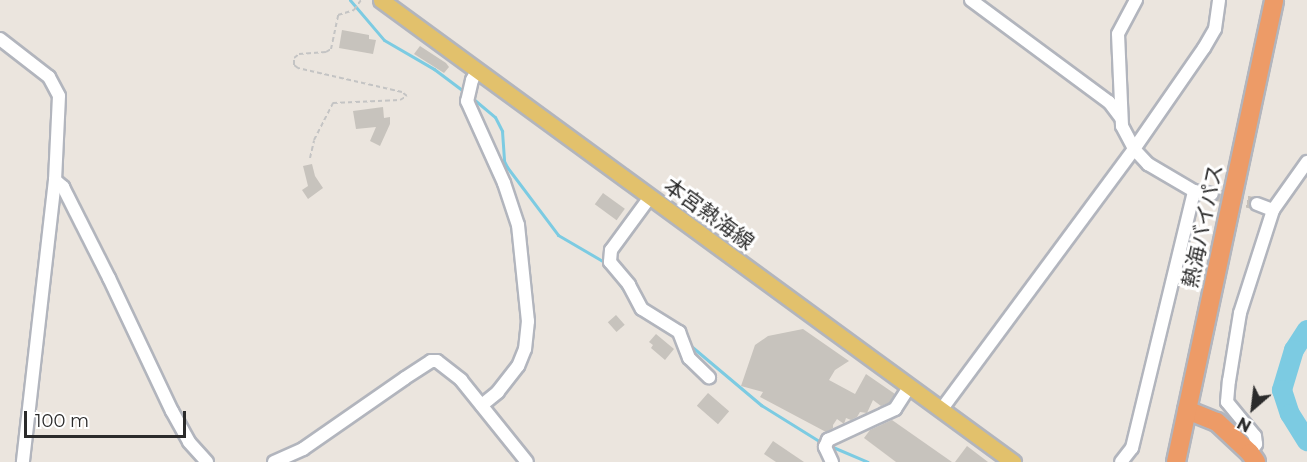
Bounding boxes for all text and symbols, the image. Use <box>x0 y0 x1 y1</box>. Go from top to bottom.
street label: 熱海バイパス <box>1178 162 1228 290</box>
street label: 本宮熱海線 <box>659 173 759 255</box>
north arrow <box>1223 378 1283 438</box>
scale bar <box>27 399 189 437</box>
text: 100 m <box>35 410 89 432</box>
text: N <box>1234 413 1254 436</box>

